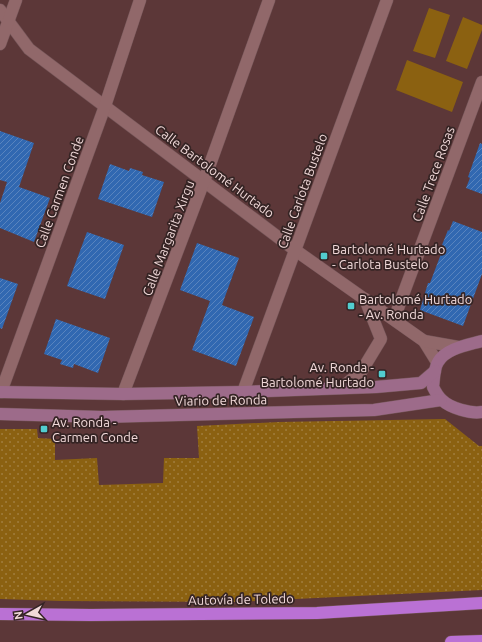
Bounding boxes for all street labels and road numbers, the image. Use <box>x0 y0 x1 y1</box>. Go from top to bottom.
street label: Calle Bartolomé Hurtado <box>153 122 277 220</box>
street label: Calle Trece Rosas <box>409 124 457 224</box>
street label: Calle Carlota Bustelo <box>275 131 329 251</box>
street label: Calle Carmen Conde <box>32 134 86 250</box>
street label: Calle Margarita Xirgu <box>140 178 196 298</box>
street label: Viario de Ronda <box>175 392 267 408</box>
street label: Autovía de Toledo <box>188 591 294 607</box>

